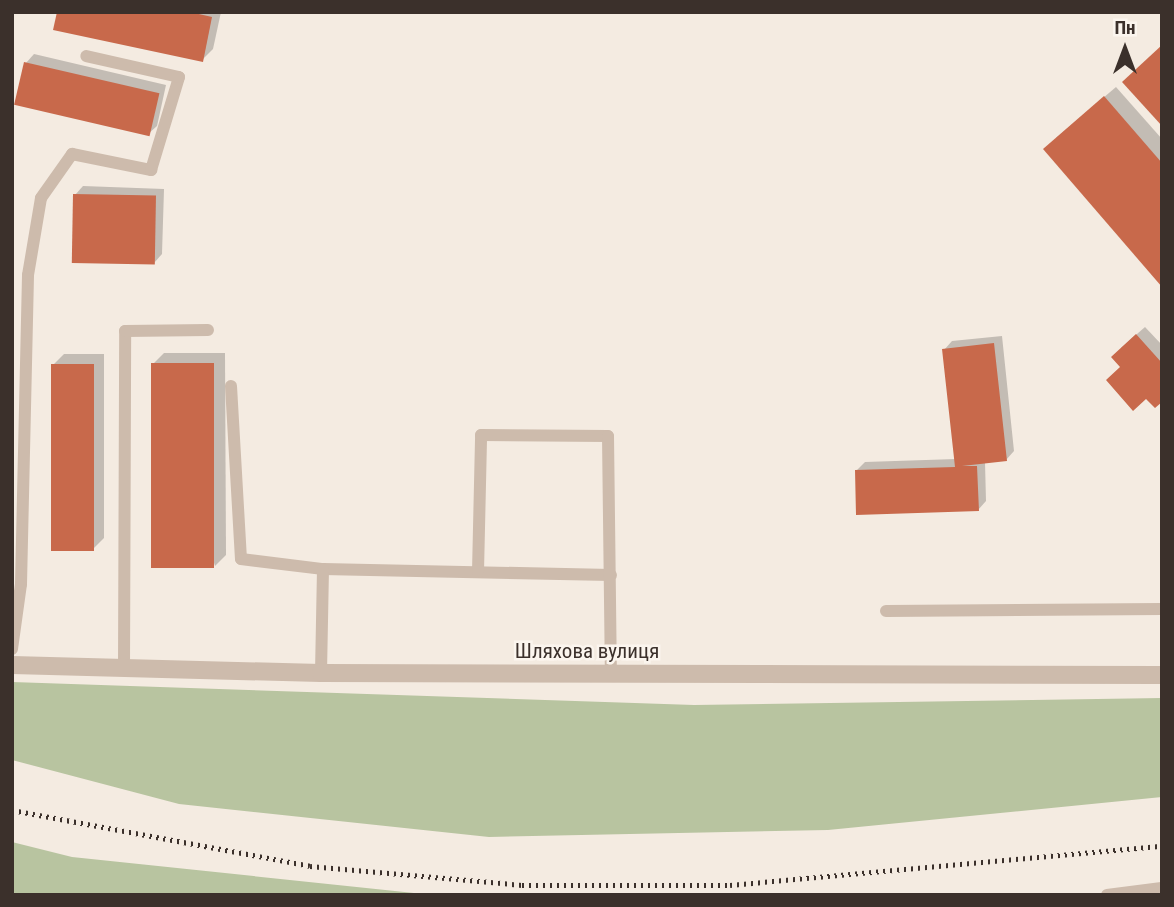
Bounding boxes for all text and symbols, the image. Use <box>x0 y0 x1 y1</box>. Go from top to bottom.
north arrow <box>1090 14 1160 84</box>
text: Пн <box>1114 16 1136 39</box>
street label: Шляхова вулиця <box>515 638 659 664</box>

